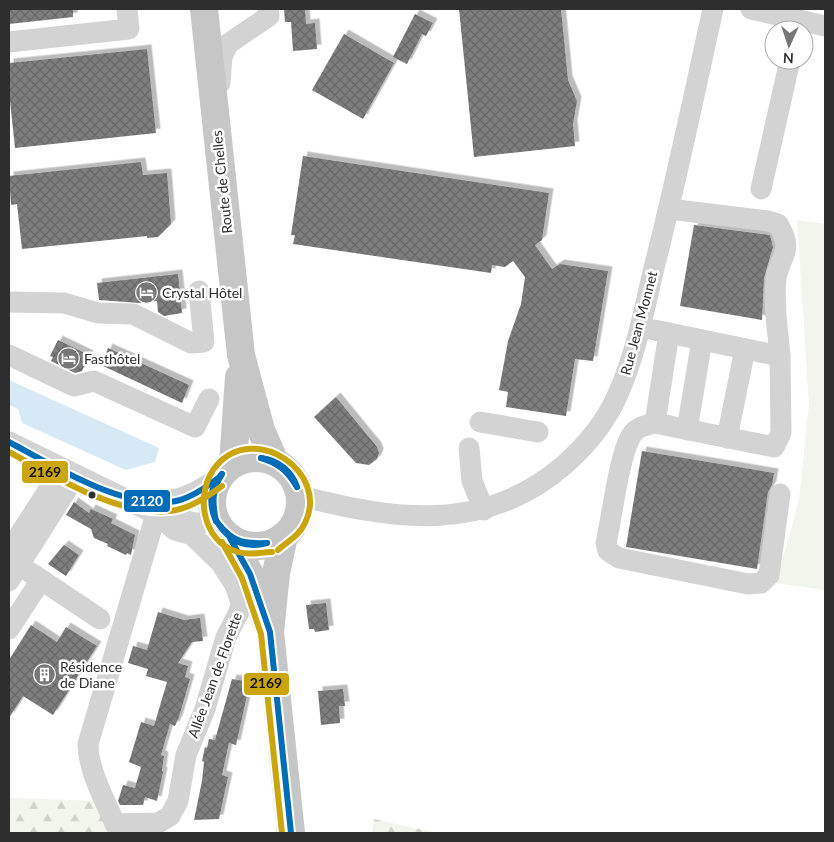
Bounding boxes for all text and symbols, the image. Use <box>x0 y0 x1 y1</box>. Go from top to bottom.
north arrow <box>764 20 814 70</box>
text: N <box>782 50 794 67</box>
street label: Route de Chelles <box>208 130 235 234</box>
street label: Rue Jean Monnet <box>616 269 661 377</box>
hotel icon: Crystal Hôtel <box>134 281 158 305</box>
place label: Crystal Hôtel <box>162 284 242 301</box>
hotel icon: Fasthôtel <box>56 347 80 371</box>
place label: Fasthôtel <box>84 350 140 367</box>
line badge: 2169 <box>21 460 69 484</box>
text: 2169 <box>29 463 61 480</box>
line badge: 2120 <box>123 489 171 513</box>
unlabelled marker <box>87 490 97 500</box>
text: 2120 <box>131 492 163 509</box>
street label: Allée Jean de Florette <box>184 610 245 740</box>
place label: Résidence de Diane <box>60 658 122 691</box>
building icon: Résidence de Diane <box>32 663 56 687</box>
line badge: 2169 <box>243 672 290 696</box>
text: 2169 <box>250 674 282 691</box>

